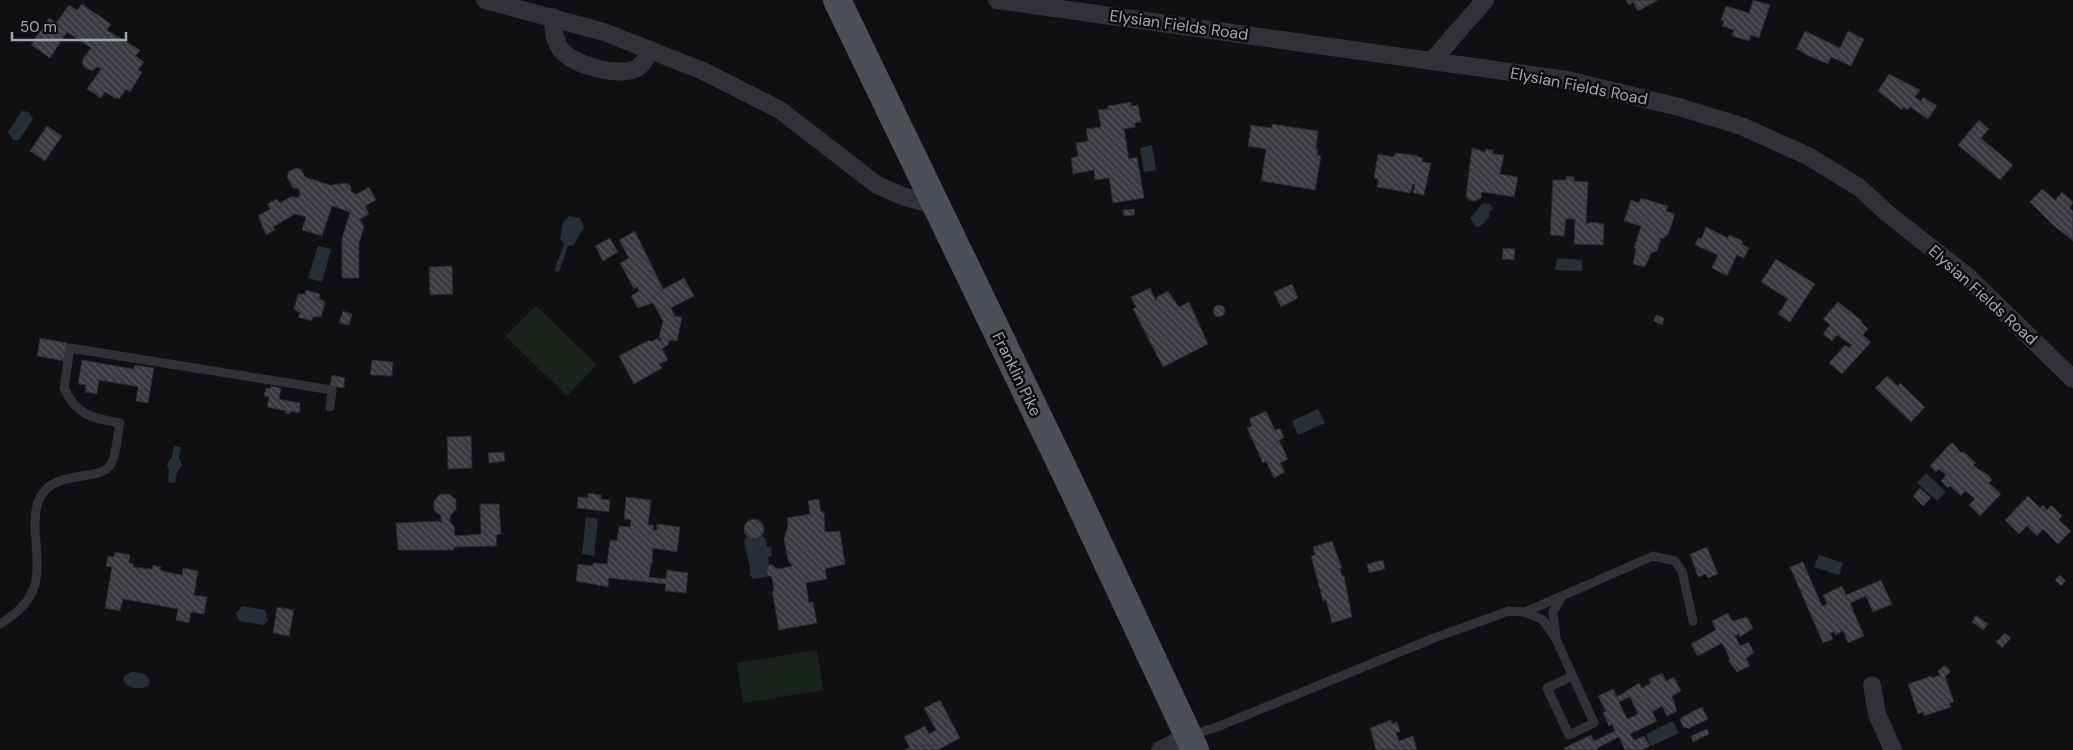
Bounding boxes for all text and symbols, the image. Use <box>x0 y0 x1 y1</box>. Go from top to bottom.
street label: Elysian Fields Road <box>1108 5 1250 45</box>
scale bar <box>12 10 126 42</box>
text: 50 m <box>20 17 57 37</box>
street label: Elysian Fields Road <box>1508 62 1650 110</box>
street label: Elysian Fields Road <box>1924 240 2042 350</box>
street label: Franklin Pike <box>988 329 1046 419</box>

